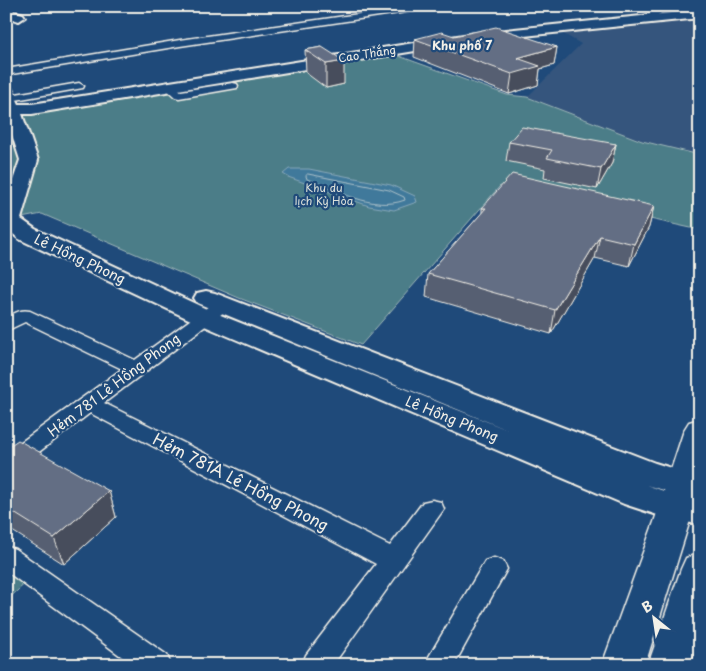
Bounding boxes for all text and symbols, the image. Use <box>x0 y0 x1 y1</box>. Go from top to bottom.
district label: Khu phố 7 <box>432 36 492 54</box>
street label: Cao Thắng <box>337 41 397 66</box>
park label: Khu du lịch Kỳ Hòa <box>294 179 354 209</box>
street label: Lê Hồng Phong <box>31 228 130 289</box>
street label: Hẻm 781 Lê Hồng Phong <box>43 328 184 442</box>
street label: Lê Hồng Phong <box>402 390 502 447</box>
street label: Hẻm 781A Lê Hồng Phong <box>149 426 334 536</box>
north arrow <box>628 594 678 644</box>
text: B <box>638 595 657 618</box>

